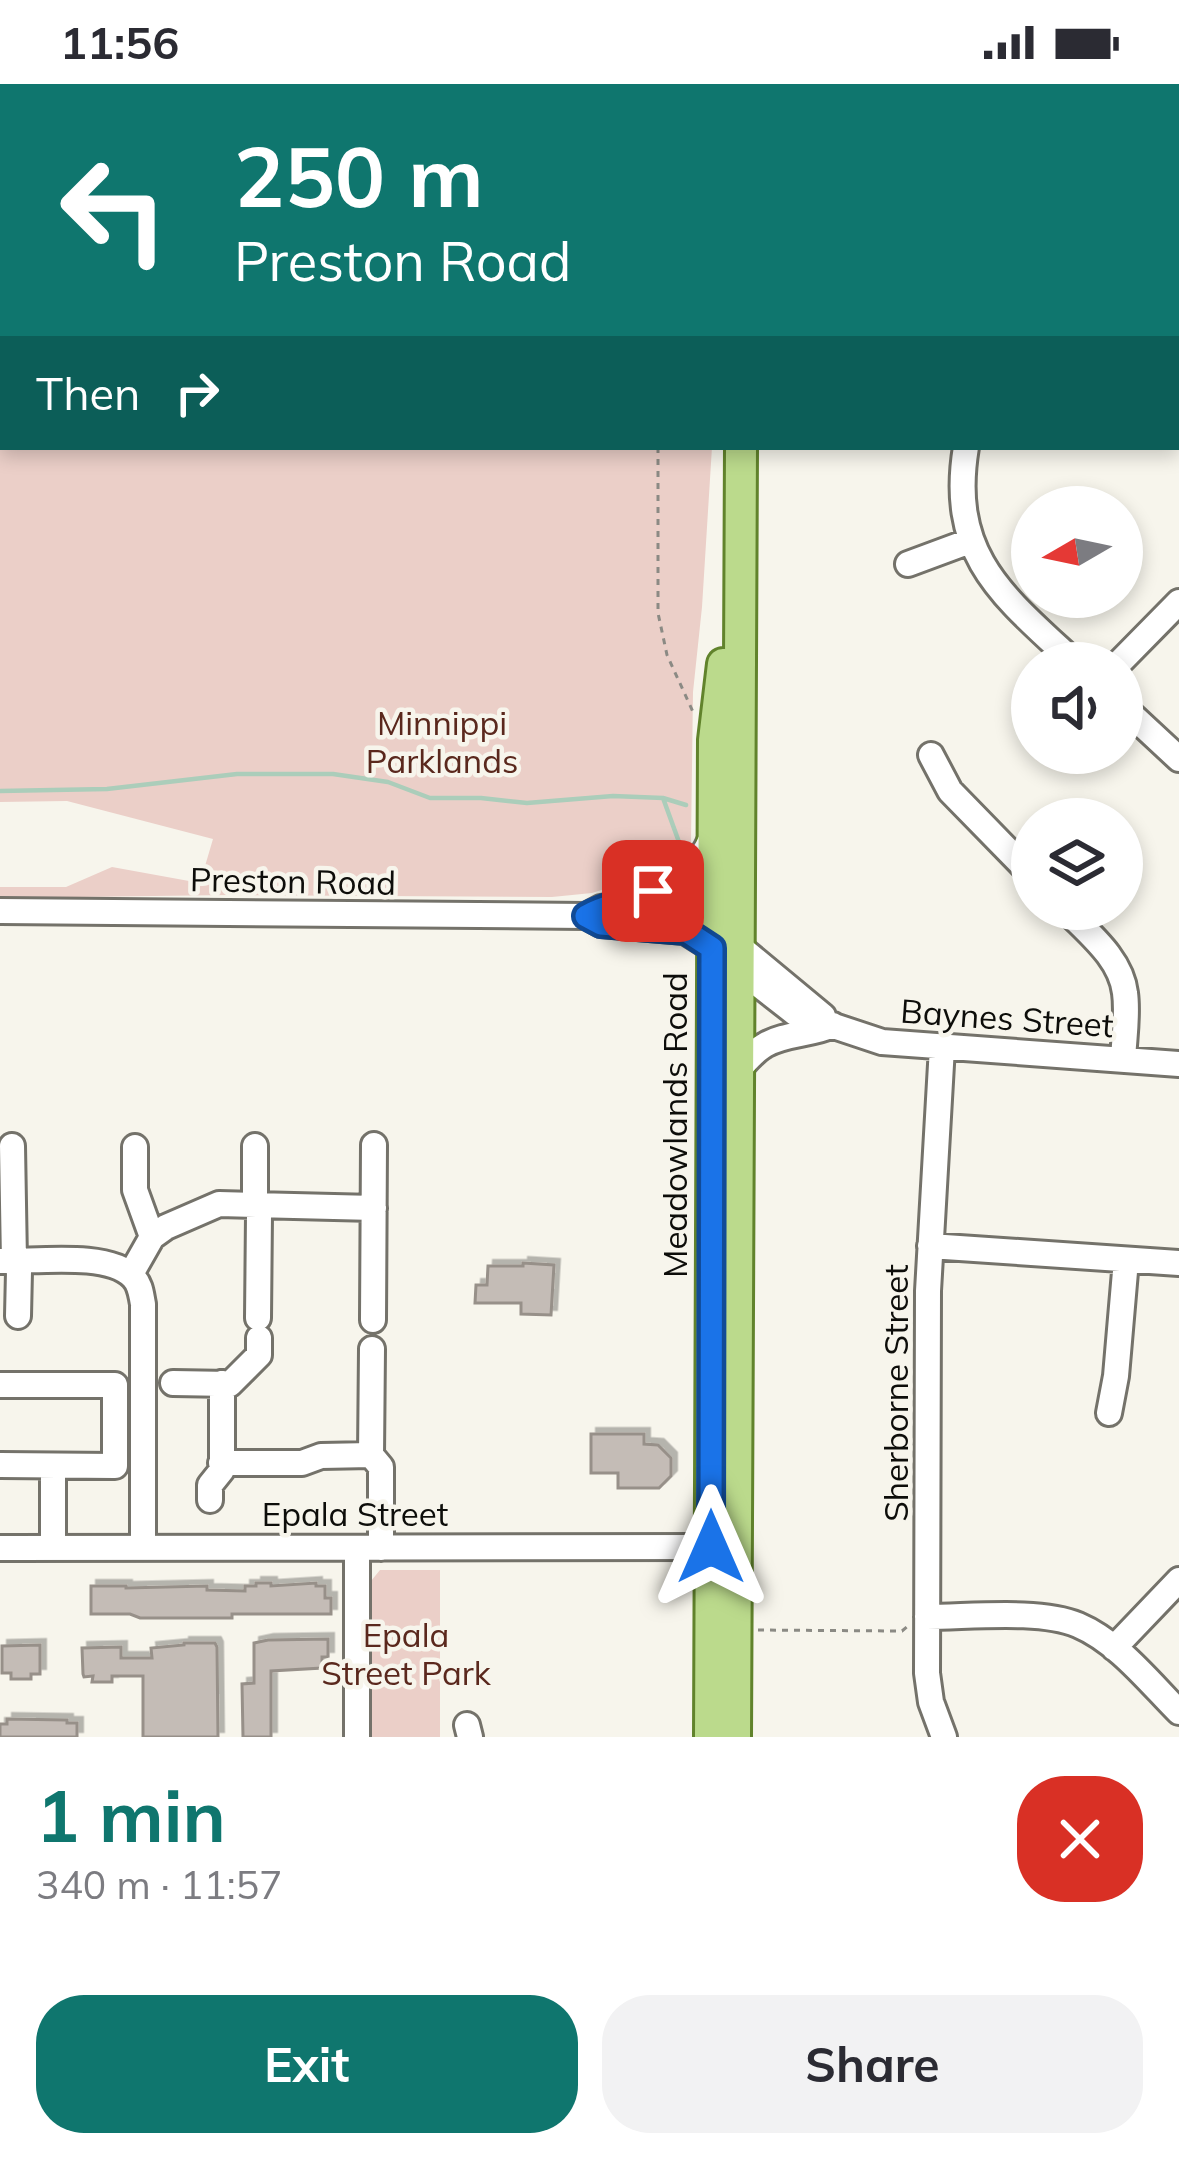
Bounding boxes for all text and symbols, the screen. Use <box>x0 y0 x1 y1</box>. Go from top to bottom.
text: 11:56 <box>60 14 179 70</box>
text: 250 m <box>234 123 484 228</box>
icon: left <box>36 132 192 288</box>
text: Preston Road <box>234 227 571 295</box>
icon: right <box>164 360 230 426</box>
text: Then <box>36 365 140 421</box>
north arrow <box>1011 486 1143 618</box>
map controls <box>1011 486 1143 930</box>
button: sound <box>1011 642 1143 774</box>
park label: Minnippi Parklands <box>366 702 518 781</box>
button: layers <box>1011 798 1143 930</box>
pin <box>602 840 704 942</box>
street label: Preston Road <box>190 858 396 903</box>
icon: arrive <box>620 858 686 924</box>
street label: Meadowlands Road <box>654 972 695 1278</box>
street label: Baynes Street <box>899 990 1115 1045</box>
street label: Sherborne Street <box>875 1264 916 1522</box>
position arrow <box>648 1484 774 1610</box>
street label: Epala Street <box>262 1493 448 1534</box>
park label: Epala Street Park <box>321 1614 492 1693</box>
text: 1 min <box>36 1770 226 1860</box>
button: close <box>1017 1776 1143 1902</box>
text: 340 m · 11:57 <box>36 1860 282 1909</box>
button: Exit <box>36 1995 578 2133</box>
button: Share <box>602 1995 1143 2133</box>

